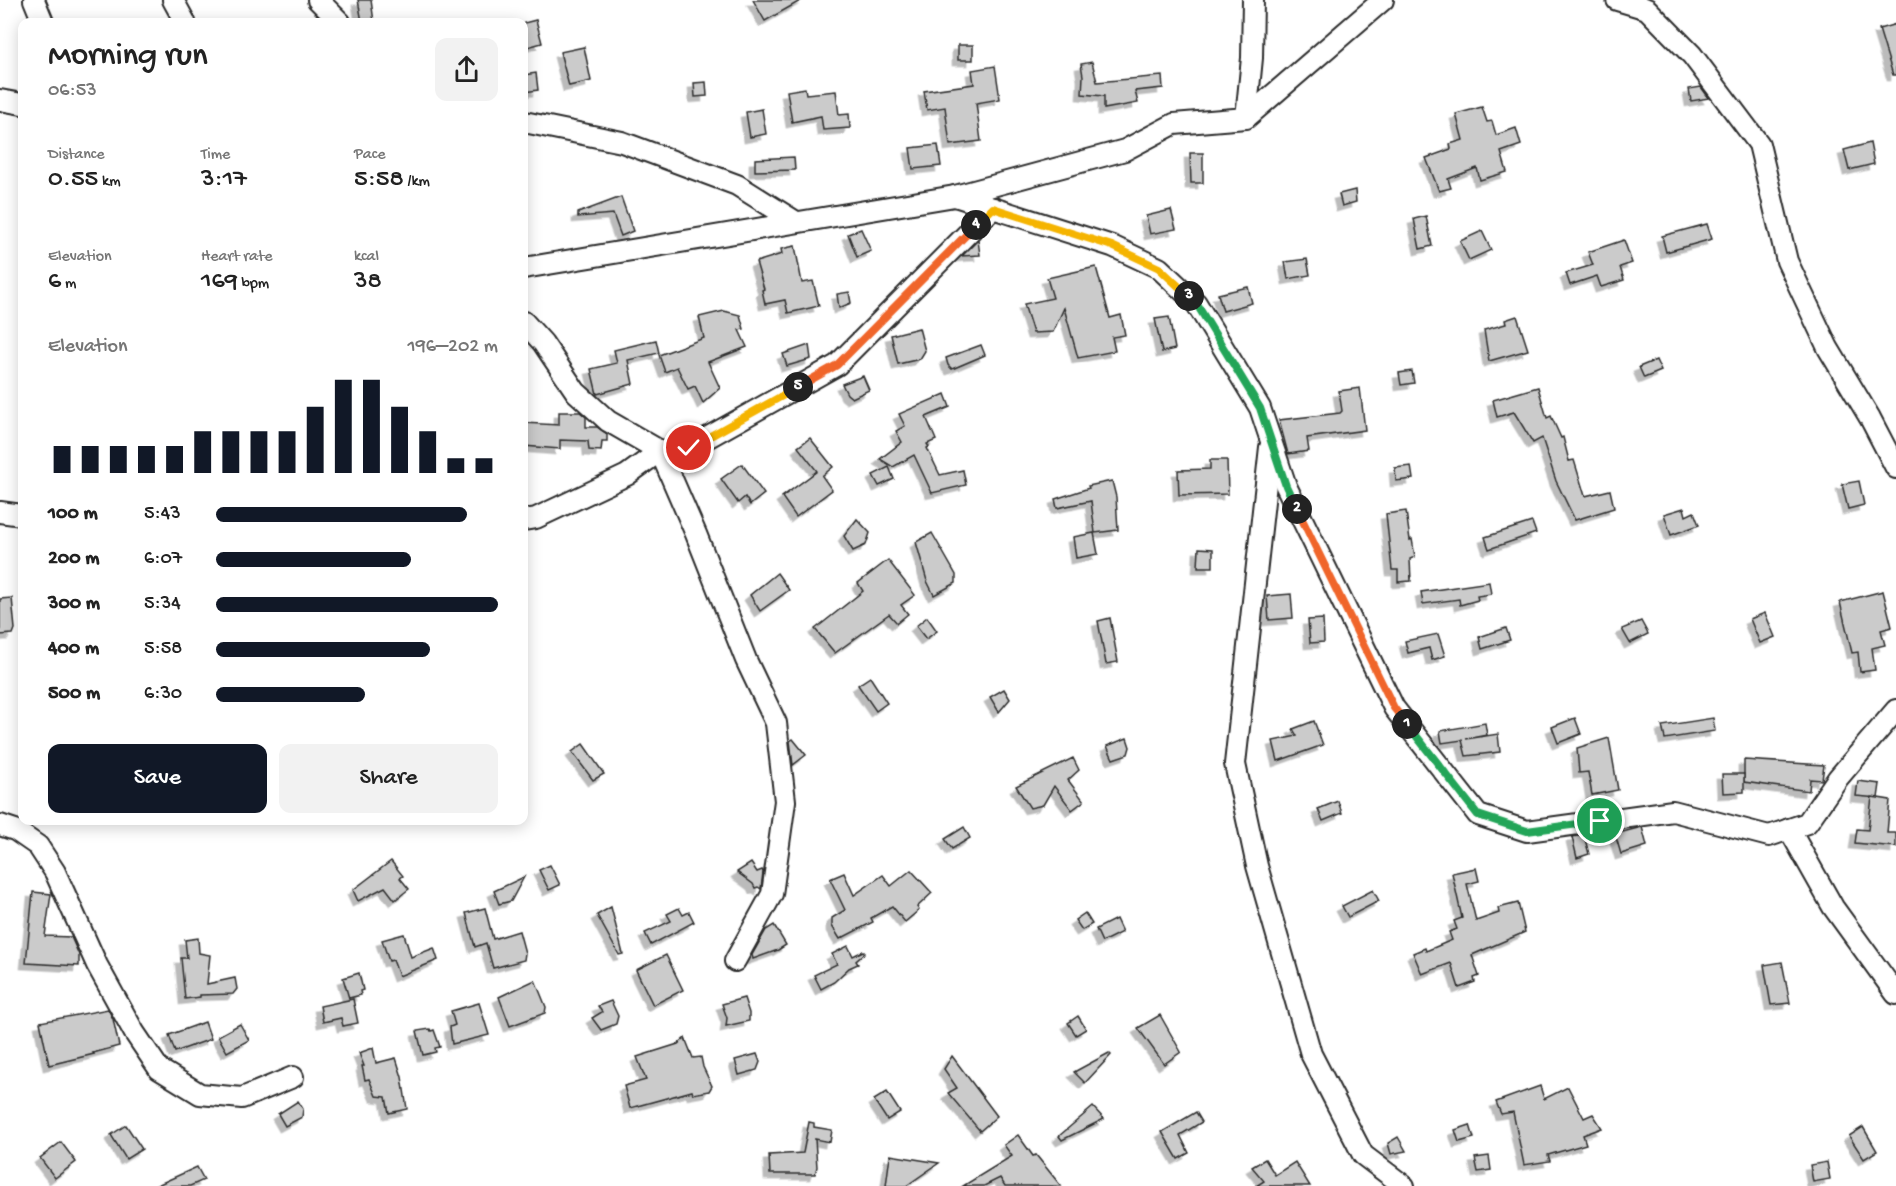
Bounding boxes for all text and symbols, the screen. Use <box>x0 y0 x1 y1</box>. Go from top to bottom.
text: Morning run <box>48 38 208 76</box>
button: share <box>435 38 498 101</box>
text: 06:53 <box>48 80 97 103</box>
text: Distance <box>48 146 105 165</box>
text: Time <box>201 146 230 165</box>
text: Pace <box>354 146 385 165</box>
text: 0.55 <box>48 165 98 196</box>
text: 3:17 <box>201 165 247 196</box>
text: 5:58 <box>354 165 404 196</box>
text: km <box>98 173 121 192</box>
text: /km <box>404 173 430 192</box>
pin: 4 <box>961 210 991 240</box>
text: 4 <box>972 215 980 234</box>
text: Elevation <box>48 248 112 267</box>
text: Heart rate <box>201 248 273 267</box>
text: kcal <box>354 248 379 267</box>
text: 6 <box>48 267 61 298</box>
text: 169 <box>201 267 238 298</box>
text: 38 <box>354 267 382 298</box>
text: m <box>61 275 76 294</box>
text: bpm <box>238 275 269 294</box>
pin: 3 <box>1174 281 1204 311</box>
text: 3 <box>1185 286 1193 305</box>
text: Elevation <box>48 336 128 359</box>
text: 196–202 m <box>408 336 498 359</box>
pin: 5 <box>783 372 813 402</box>
text: 5 <box>794 377 802 396</box>
pin <box>663 422 714 473</box>
icon: check <box>672 431 705 464</box>
pin: 2 <box>1282 494 1312 524</box>
text: 2 <box>1293 499 1301 518</box>
text: 100 m <box>48 503 98 526</box>
text: 5:43 <box>144 503 181 526</box>
text: 200 m <box>48 548 99 571</box>
text: 6:07 <box>144 548 182 571</box>
text: 300 m <box>48 593 100 616</box>
text: 5:34 <box>144 593 181 616</box>
text: 400 m <box>48 638 99 661</box>
text: 5:58 <box>144 638 182 661</box>
text: 500 m <box>48 683 100 706</box>
text: 6:30 <box>144 683 182 706</box>
pin: 1 <box>1392 709 1422 739</box>
text: 1 <box>1404 714 1410 733</box>
button: Save <box>48 744 267 813</box>
button: Share <box>279 744 498 813</box>
pin <box>1574 795 1625 846</box>
icon: arrive <box>1583 804 1616 837</box>

